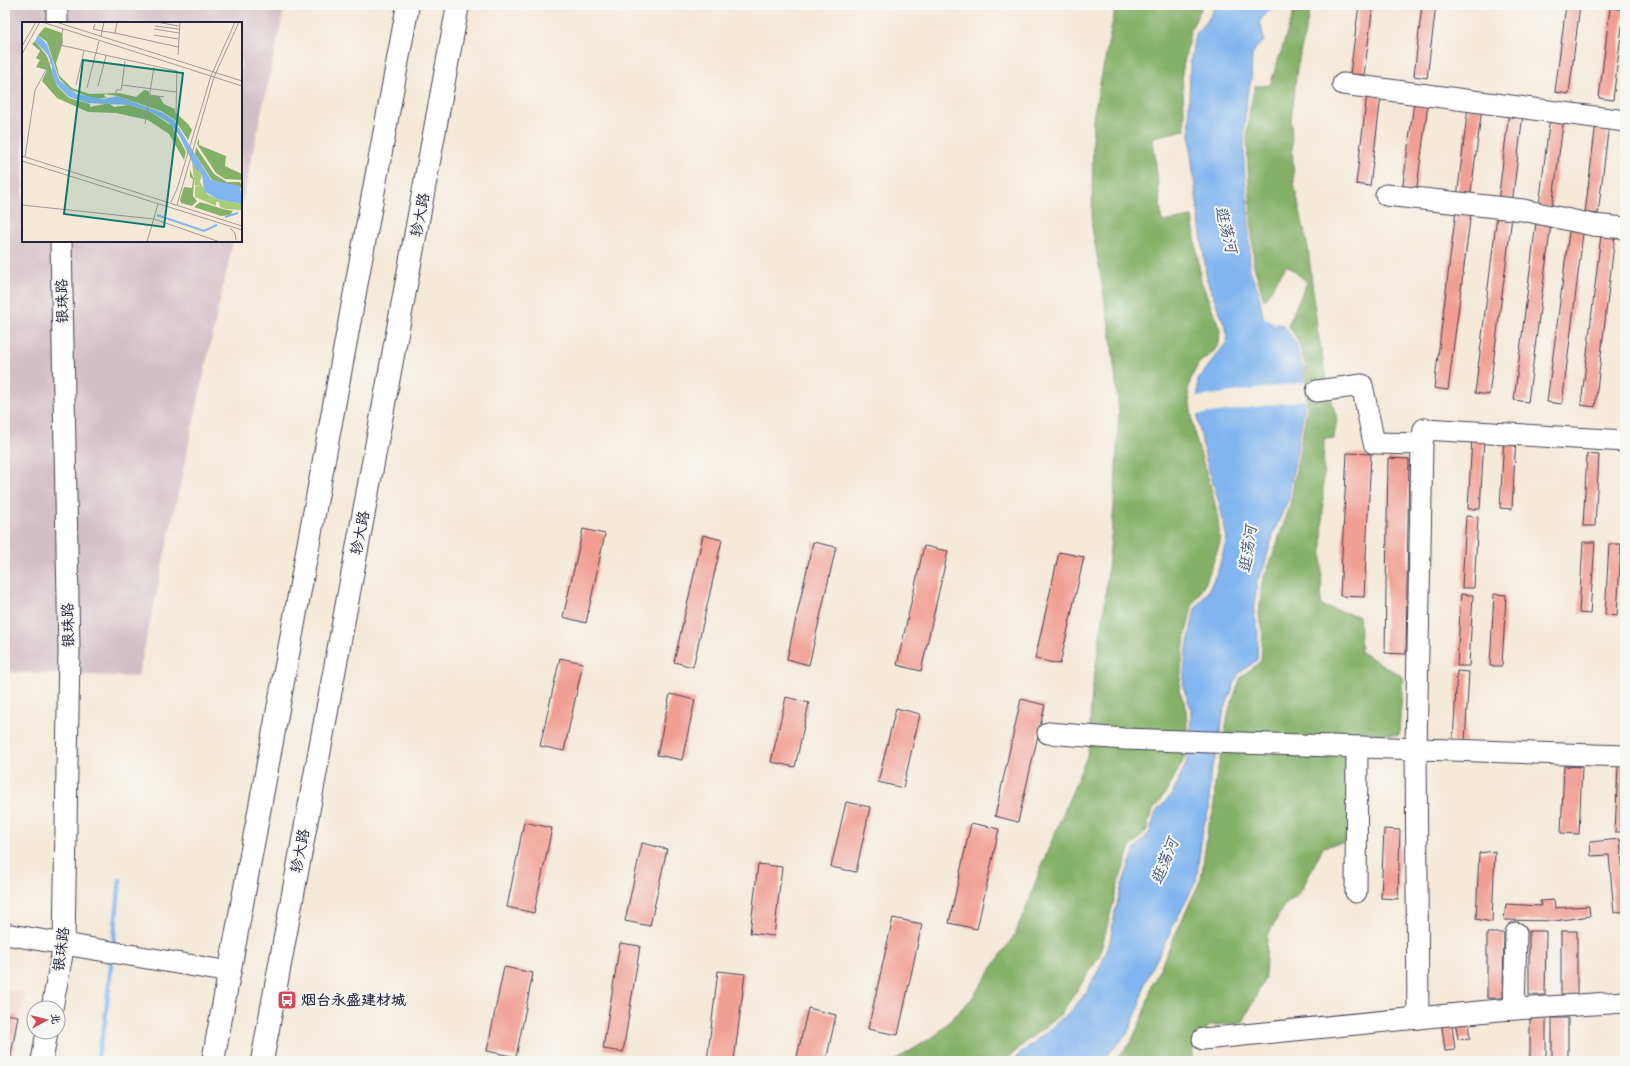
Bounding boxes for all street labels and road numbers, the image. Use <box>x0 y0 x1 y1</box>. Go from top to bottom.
street label: 轸大路 <box>407 191 433 239</box>
street label: 银珠路 <box>53 278 71 324</box>
street label: 轸大路 <box>347 509 373 557</box>
street label: 银珠路 <box>59 602 77 648</box>
street label: 轸大路 <box>287 827 313 875</box>
street label: 银珠路 <box>49 926 73 972</box>

